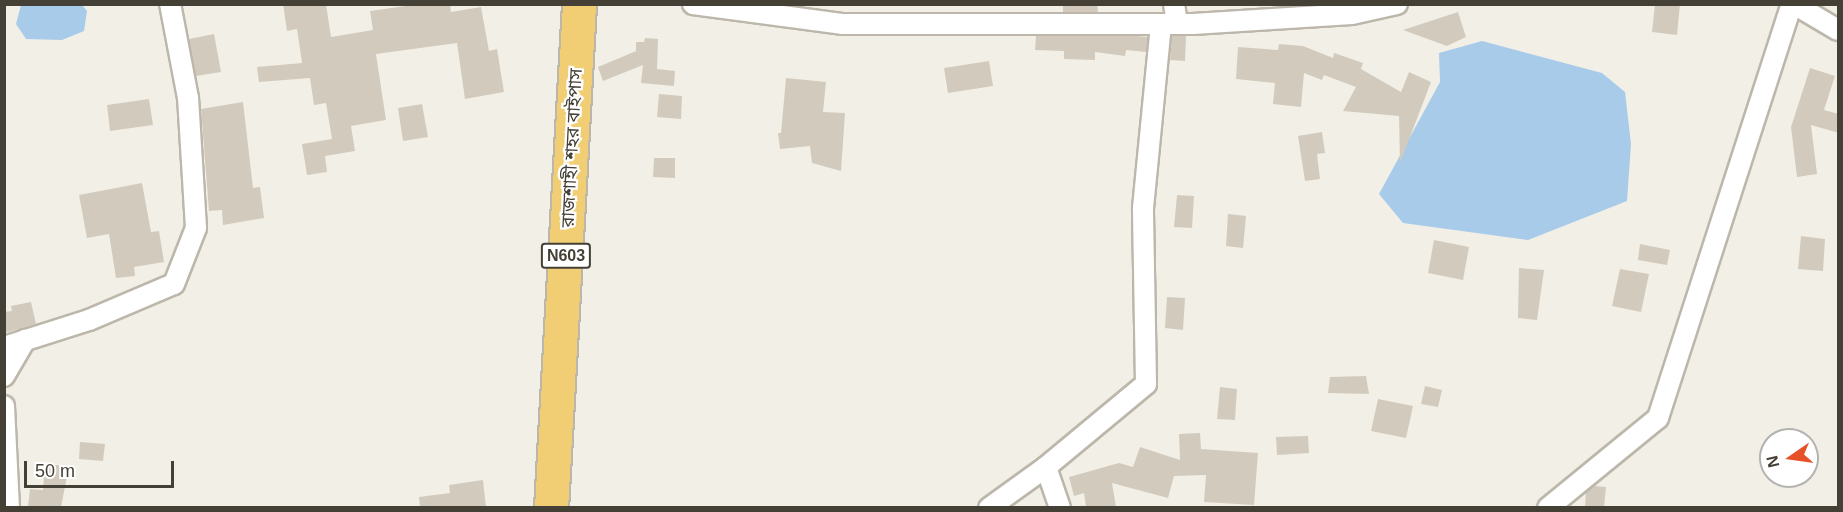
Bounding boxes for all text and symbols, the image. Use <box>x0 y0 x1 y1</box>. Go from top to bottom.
street label: রাজশাহী শহর বাইপাস <box>557 68 587 228</box>
road number: N603 <box>540 243 592 269</box>
north arrow <box>1759 428 1819 488</box>
scale bar <box>27 449 177 487</box>
text: N <box>1763 454 1783 469</box>
text: 50 m <box>35 461 75 481</box>

